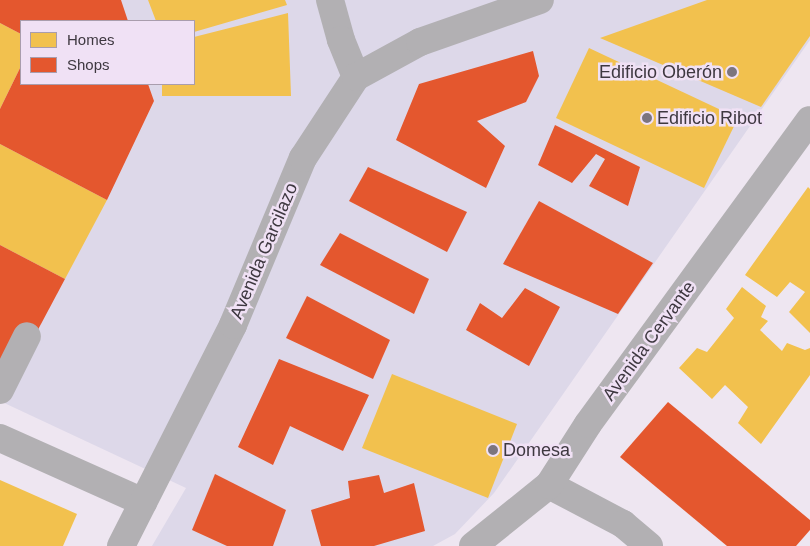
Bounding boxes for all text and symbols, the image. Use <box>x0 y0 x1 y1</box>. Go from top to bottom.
legend <box>20 20 195 85</box>
text: Homes <box>67 31 115 48</box>
text: Shops <box>67 56 110 73</box>
place label: Edificio Oberón <box>599 61 722 83</box>
marker: Edificio Oberón <box>726 66 738 78</box>
place label: Edificio Ribot <box>657 107 762 129</box>
marker: Edificio Ribot <box>641 112 653 124</box>
street label: Avenida Garcilazo <box>226 180 302 322</box>
street label: Avenida Cervante <box>598 277 700 405</box>
place label: Domesa <box>503 439 570 461</box>
marker: Domesa <box>487 444 499 456</box>

